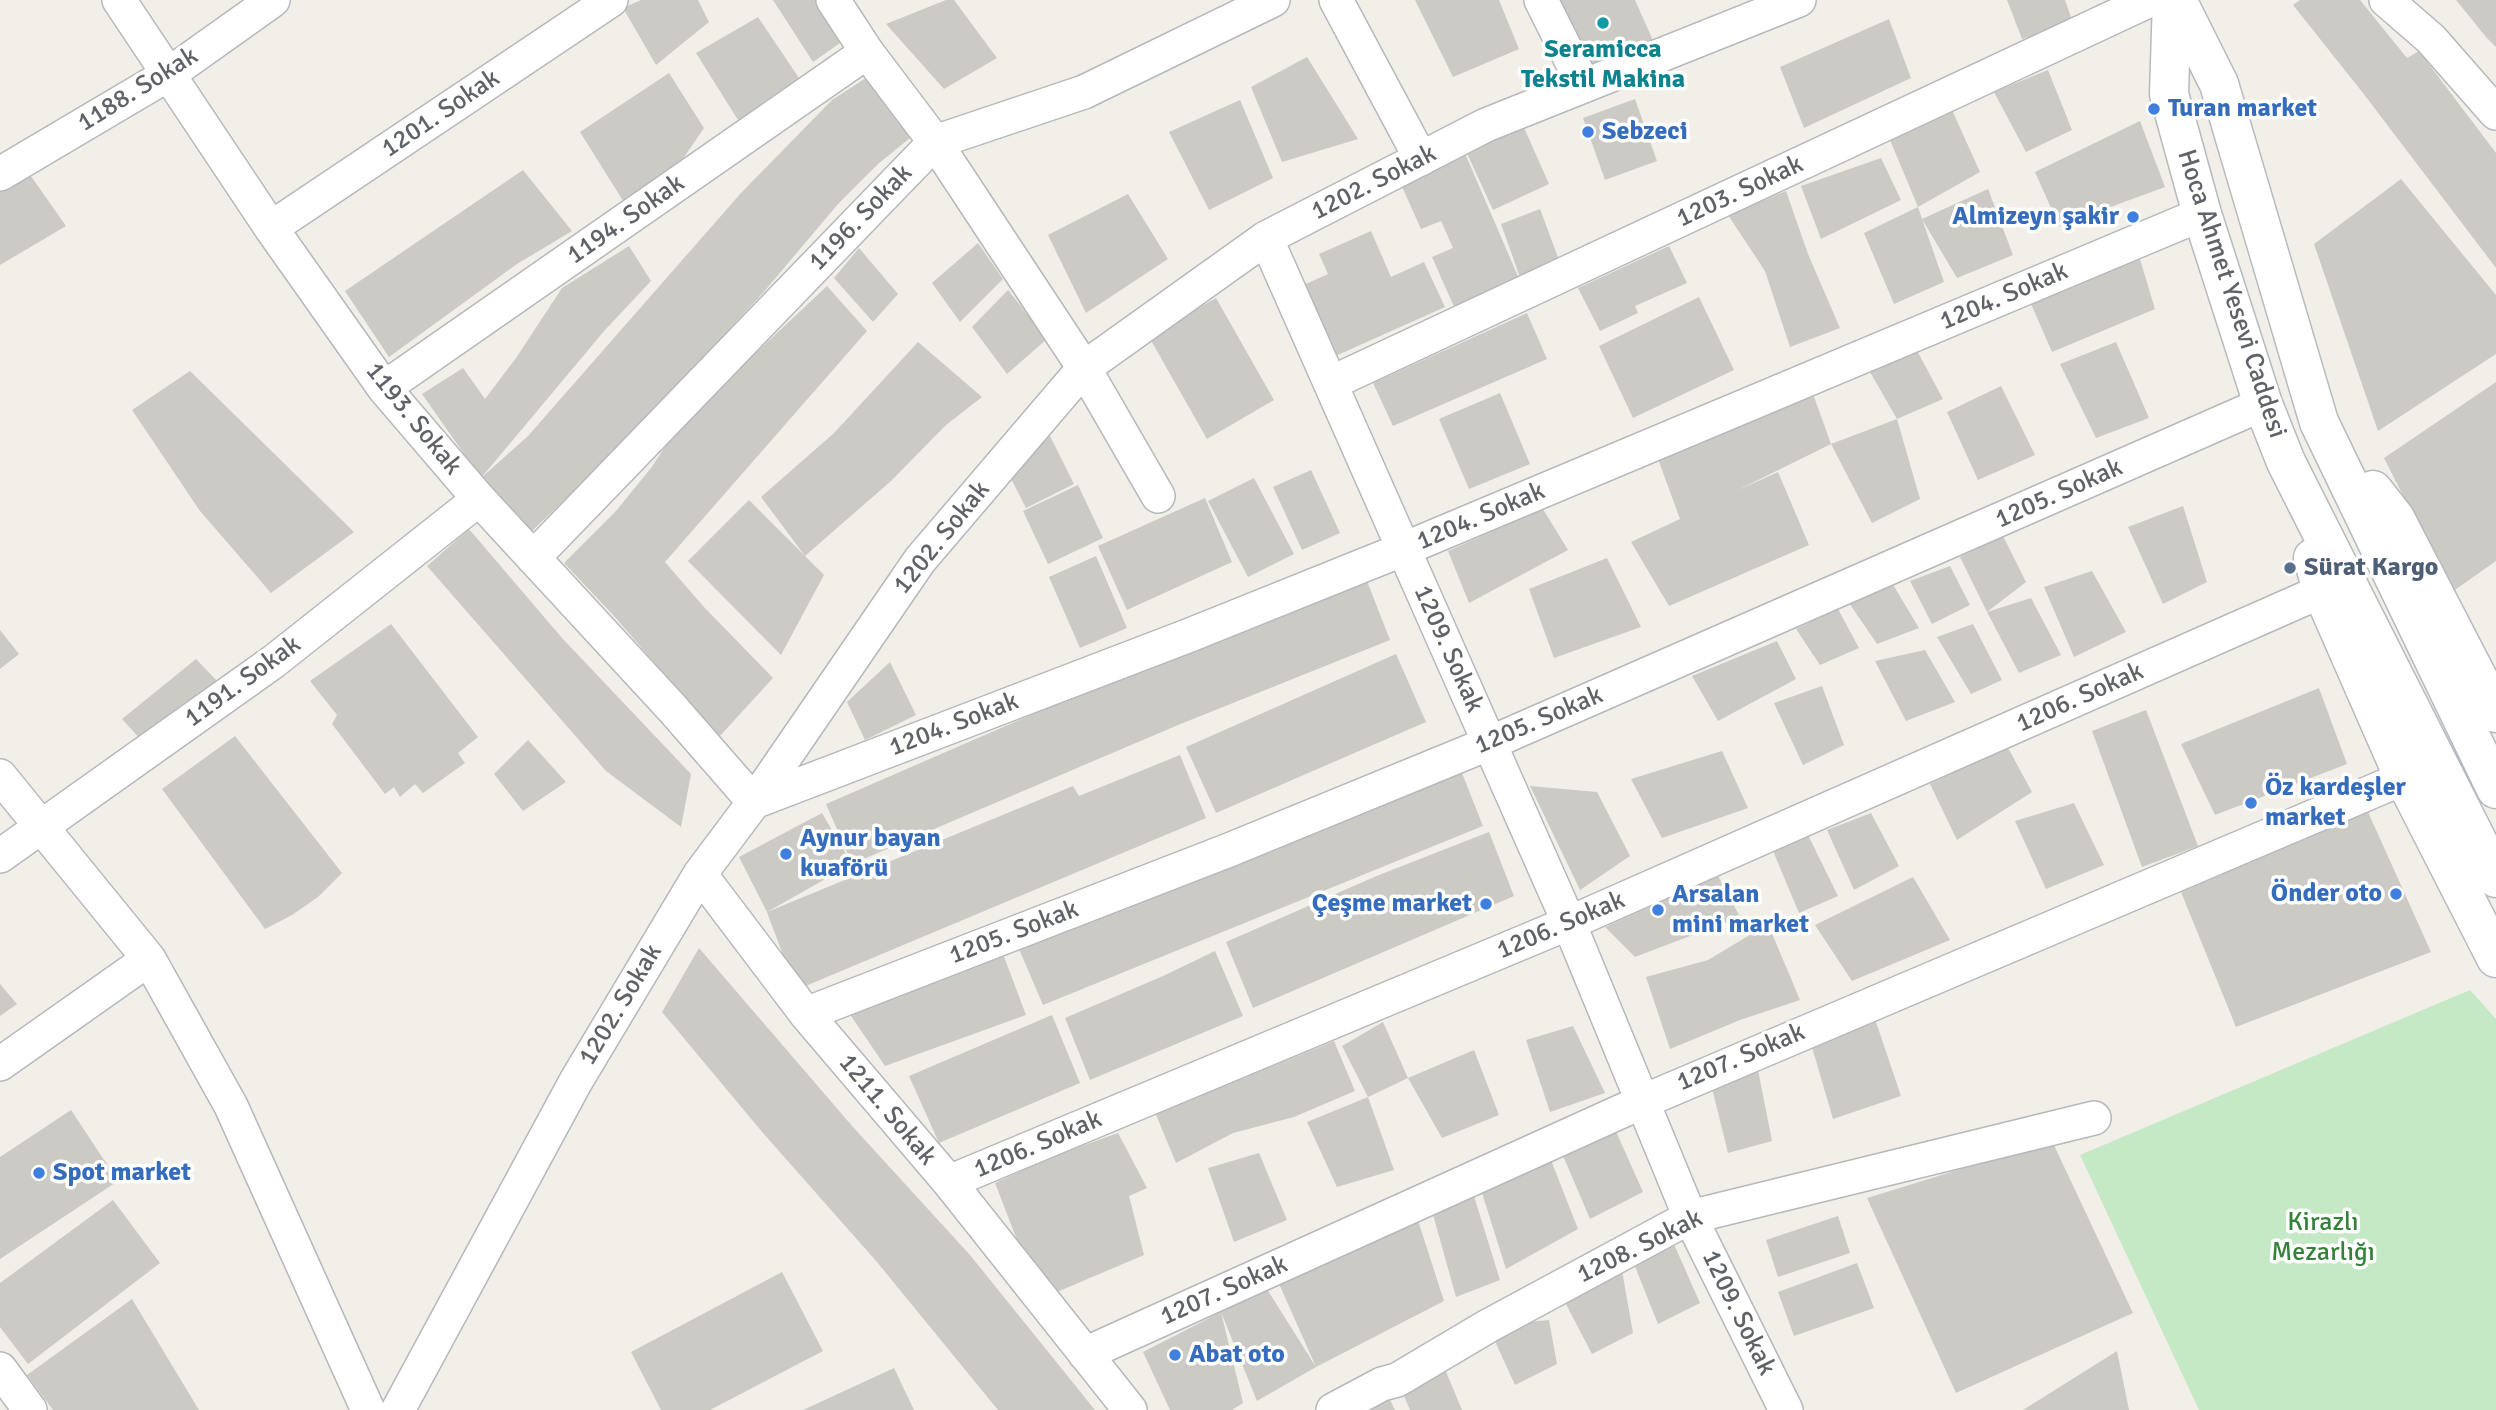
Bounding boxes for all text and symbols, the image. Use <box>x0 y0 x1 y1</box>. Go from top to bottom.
marker: Seramicca Tekstil Makina <box>1595 15 1611 31</box>
place label: Seramicca Tekstil Makina <box>1521 34 1685 96</box>
street label: 1188. Sokak <box>72 41 204 139</box>
street label: 1201. Sokak <box>376 63 506 165</box>
place label: Turan market <box>2168 93 2317 125</box>
marker: Turan market <box>2146 101 2162 117</box>
place label: Sebzeci <box>1602 116 1688 148</box>
marker: Sebzeci <box>1580 124 1596 140</box>
street label: 1202. Sokak <box>1306 138 1442 228</box>
street label: Hoca Ahmet Yesevi Caddesi <box>2170 146 2292 442</box>
street label: 1203. Sokak <box>1672 149 1808 235</box>
street label: 1196. Sokak <box>803 158 919 278</box>
street label: 1194. Sokak <box>561 168 691 272</box>
place label: Almizeyn şakir <box>1952 201 2119 233</box>
marker: Almizeyn şakir <box>2125 209 2141 225</box>
street label: 1204. Sokak <box>1935 256 2073 338</box>
street label: 1193. Sokak <box>358 356 468 482</box>
street label: 1205. Sokak <box>1991 452 2127 536</box>
street label: 1202. Sokak <box>887 475 997 601</box>
street label: 1204. Sokak <box>1412 476 1550 558</box>
place label: Sürat Kargo <box>2304 552 2438 584</box>
marker: Sürat Kargo <box>2282 560 2298 576</box>
street label: 1209. Sokak <box>1406 581 1490 717</box>
street label: 1191. Sokak <box>179 629 307 735</box>
street label: 1206. Sokak <box>2012 656 2148 740</box>
street label: 1205. Sokak <box>1470 680 1608 762</box>
street label: 1204. Sokak <box>885 686 1023 764</box>
place label: Öz kardeşler market <box>2265 772 2406 834</box>
marker: Öz kardeşler market <box>2243 795 2259 811</box>
place label: Aynur bayan kuaförü <box>800 823 941 884</box>
marker: Aynur bayan kuaförü <box>778 846 794 862</box>
place label: Önder oto <box>2271 878 2382 910</box>
place label: Arsalan mini market <box>1672 879 1809 940</box>
street label: 1206. Sokak <box>1492 885 1630 967</box>
marker: Önder oto <box>2388 886 2404 902</box>
place label: Çeşme market <box>1312 888 1472 920</box>
street label: 1205. Sokak <box>945 894 1083 972</box>
marker: Çeşme market <box>1478 896 1494 912</box>
marker: Arsalan mini market <box>1650 902 1666 918</box>
street label: 1202. Sokak <box>573 939 669 1071</box>
street label: 1207. Sokak <box>1672 1017 1810 1099</box>
street label: 1211. Sokak <box>831 1048 943 1172</box>
street label: 1206. Sokak <box>969 1104 1107 1186</box>
place label: Spot market <box>53 1157 191 1189</box>
marker: Spot market <box>31 1165 47 1181</box>
street label: 1208. Sokak <box>1572 1203 1708 1291</box>
park label: Kirazlı Mezarlığı <box>2271 1207 2375 1268</box>
street label: 1209. Sokak <box>1694 1245 1782 1381</box>
street label: 1207. Sokak <box>1156 1249 1292 1333</box>
place label: Abat oto <box>1189 1339 1285 1371</box>
marker: Abat oto <box>1167 1347 1183 1363</box>

